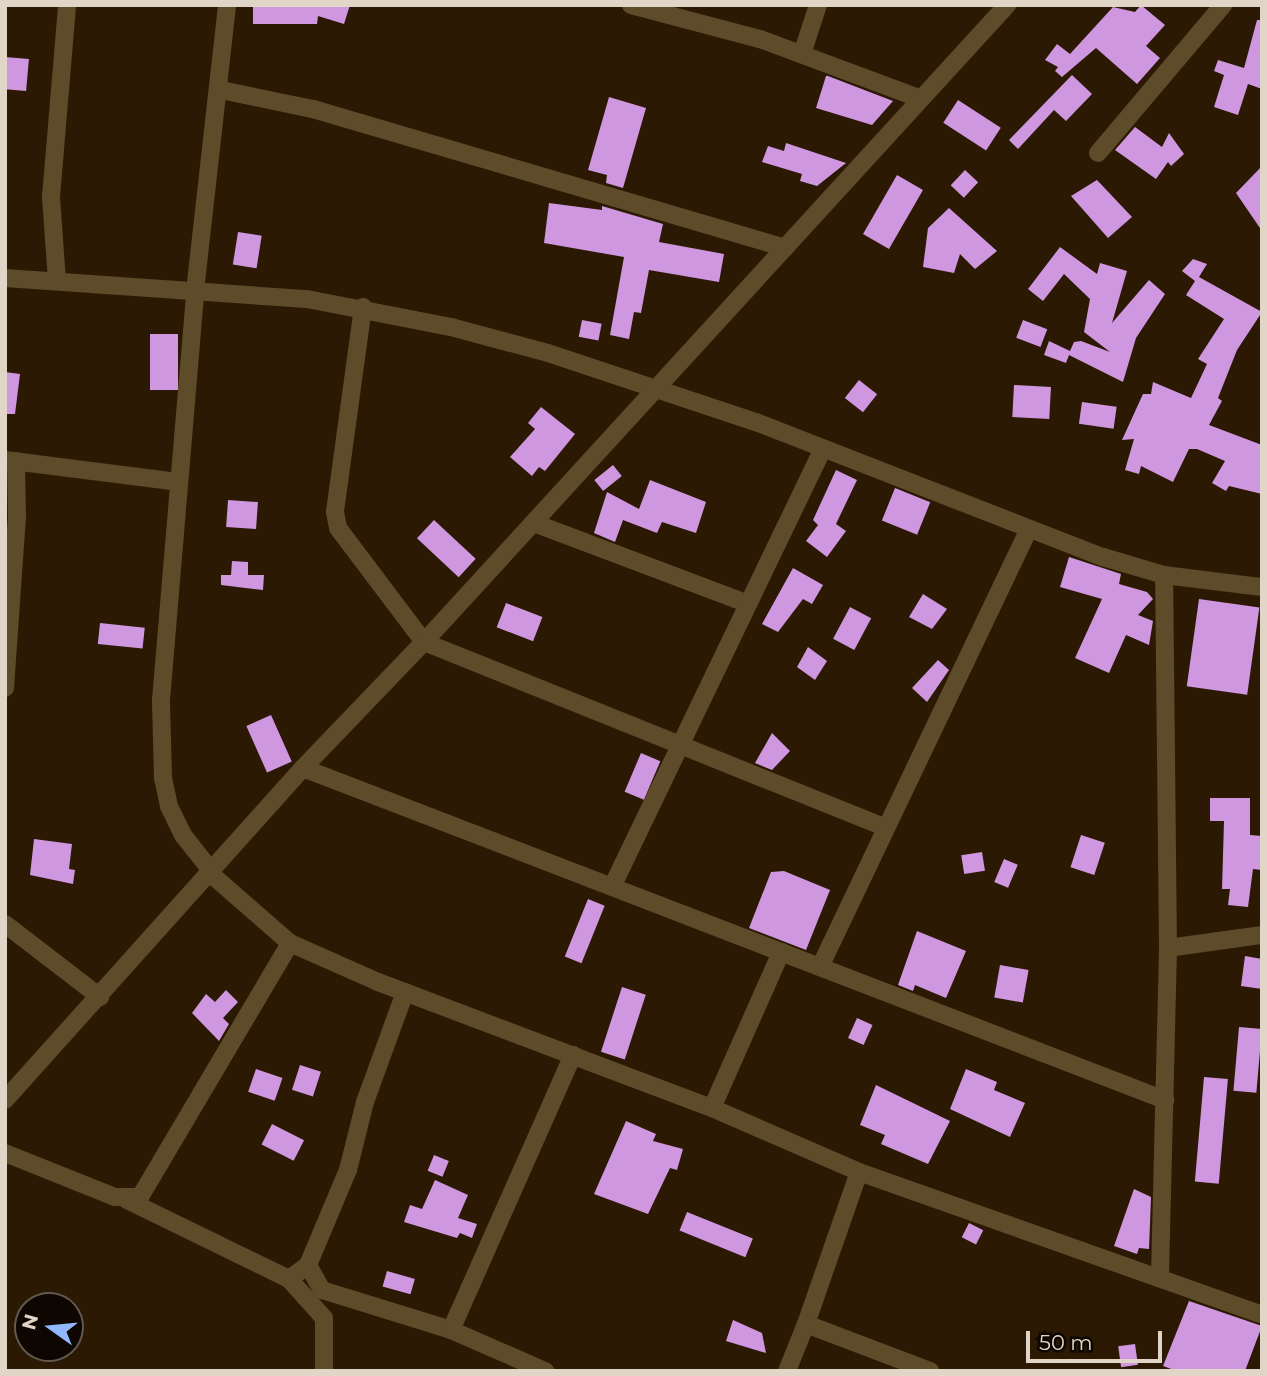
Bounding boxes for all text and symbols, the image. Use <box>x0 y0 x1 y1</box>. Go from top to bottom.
north arrow <box>14 1292 84 1362</box>
text: N <box>17 1312 43 1332</box>
scale bar <box>1029 1316 1166 1360</box>
text: 50 m <box>1039 1330 1093 1355</box>

